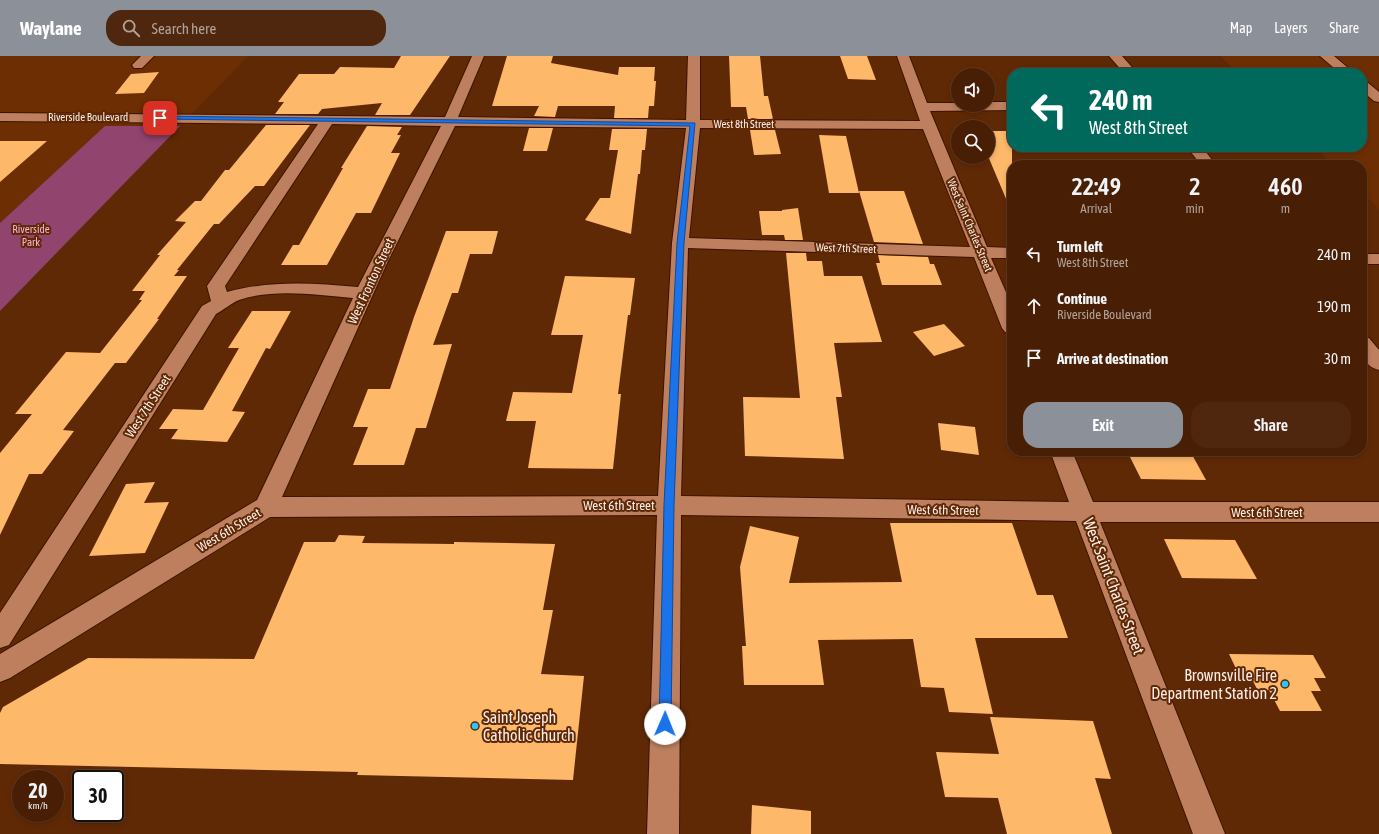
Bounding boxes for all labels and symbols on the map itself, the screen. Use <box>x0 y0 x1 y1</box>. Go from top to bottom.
pin <box>143 101 177 135</box>
street label: Riverside Boulevard <box>48 111 128 123</box>
street label: West 8th Street <box>714 118 774 130</box>
street label: West Saint Charles Street <box>945 177 995 273</box>
park label: Riverside Park <box>12 223 50 248</box>
street label: West Fronton Street <box>345 236 397 326</box>
street label: West 7th Street <box>816 241 876 255</box>
street label: West 7th Street <box>122 372 174 440</box>
street label: West 6th Street <box>583 498 655 513</box>
street label: West 6th Street <box>907 502 979 518</box>
street label: West 6th Street <box>194 505 264 555</box>
street label: West 6th Street <box>1231 505 1303 520</box>
street label: West Saint Charles Street <box>1080 515 1148 657</box>
place label: Brownsville Fire Department Station 2 <box>1151 666 1277 703</box>
marker: Brownsville Fire Department Station 2 <box>1280 679 1290 689</box>
position arrow <box>644 703 686 745</box>
place label: Saint Joseph Catholic Church <box>483 708 575 744</box>
marker: Saint Joseph Catholic Church <box>470 721 480 731</box>
speed limit sign: 30 <box>72 770 124 822</box>

